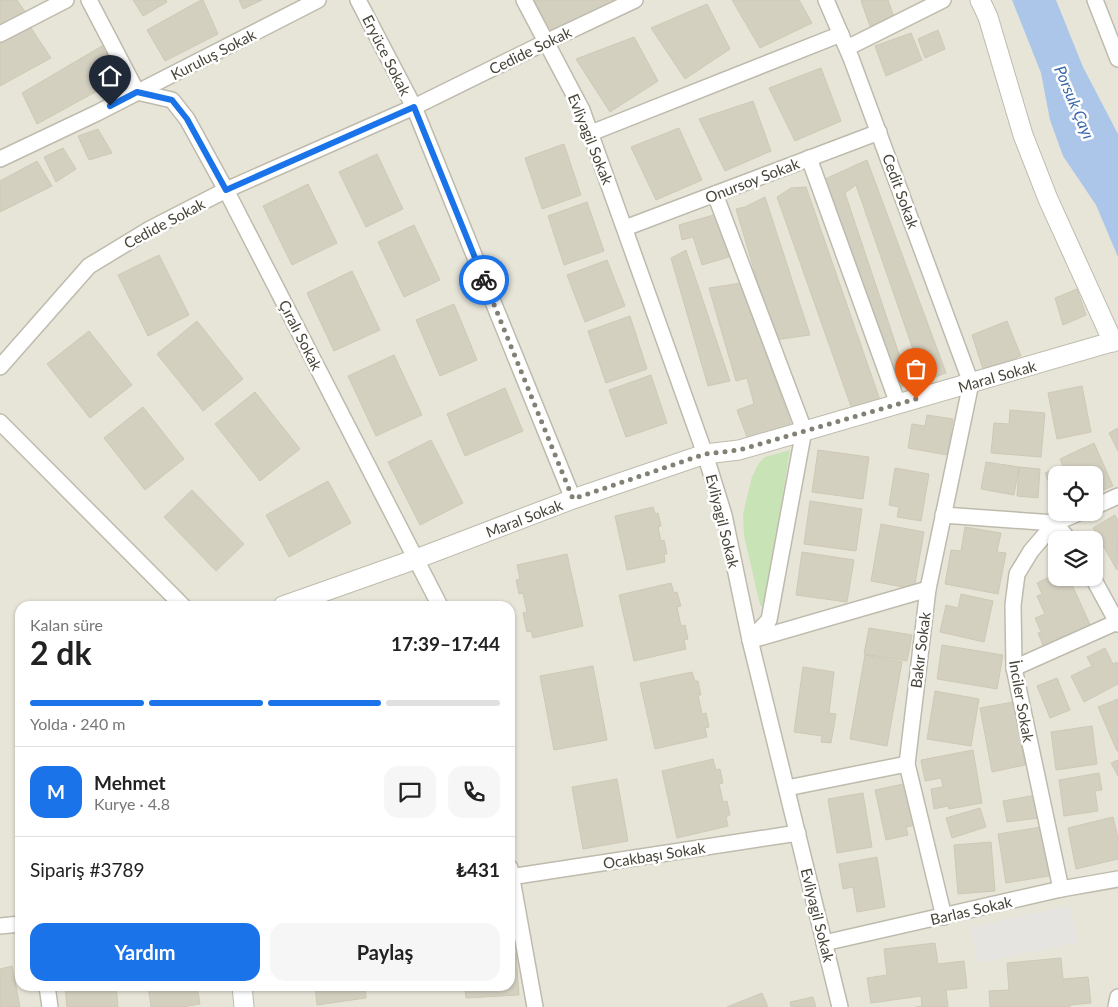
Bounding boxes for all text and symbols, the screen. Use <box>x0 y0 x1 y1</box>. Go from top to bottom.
street label: Eryüce Sokak <box>359 12 415 99</box>
street label: Cedide Sokak <box>486 22 574 78</box>
street label: Kuruluş Sokak <box>167 25 259 83</box>
pin <box>89 55 131 106</box>
icon: home <box>96 62 124 90</box>
water label: Porsuk Çayı <box>1051 62 1099 142</box>
street label: Evliyagil Sokak <box>565 91 618 187</box>
street label: Cedit Sokak <box>879 151 923 231</box>
street label: Onursoy Sokak <box>702 154 802 206</box>
street label: Cedide Sokak <box>120 194 208 252</box>
courier <box>459 255 509 305</box>
icon: bike <box>470 266 498 294</box>
street label: Çıralı Sokak <box>276 297 327 374</box>
pin <box>895 348 937 399</box>
icon: bag <box>902 355 930 383</box>
street label: Maral Sokak <box>956 356 1039 396</box>
map controls <box>1048 466 1103 586</box>
button: locate <box>1048 466 1103 521</box>
street label: Evliyagil Sokak <box>703 472 743 570</box>
street label: Maral Sokak <box>483 495 565 541</box>
button: layers <box>1048 531 1103 586</box>
street label: Bakır Sokak <box>906 611 934 689</box>
text: Kalan süre <box>30 615 103 634</box>
text: 17:39–17:44 <box>391 632 500 655</box>
text: 2 dk <box>30 633 92 672</box>
street label: İnciler Sokak <box>1006 659 1038 744</box>
text: Yolda · 240 m <box>30 714 125 733</box>
button: chat <box>384 766 436 818</box>
button: phone <box>448 766 500 818</box>
text: Mehmet <box>94 771 166 794</box>
text: M <box>47 780 65 803</box>
text: Kurye · 4.8 <box>94 794 170 813</box>
street label: Ocakbaşı Sokak <box>602 838 707 872</box>
text: Sipariş #3789 <box>30 858 145 881</box>
text: ₺431 <box>456 858 500 881</box>
street label: Evliyagil Sokak <box>798 866 838 964</box>
street label: Barlas Sokak <box>928 892 1014 928</box>
button: Yardım <box>30 923 260 981</box>
button: Paylaş <box>270 923 500 981</box>

